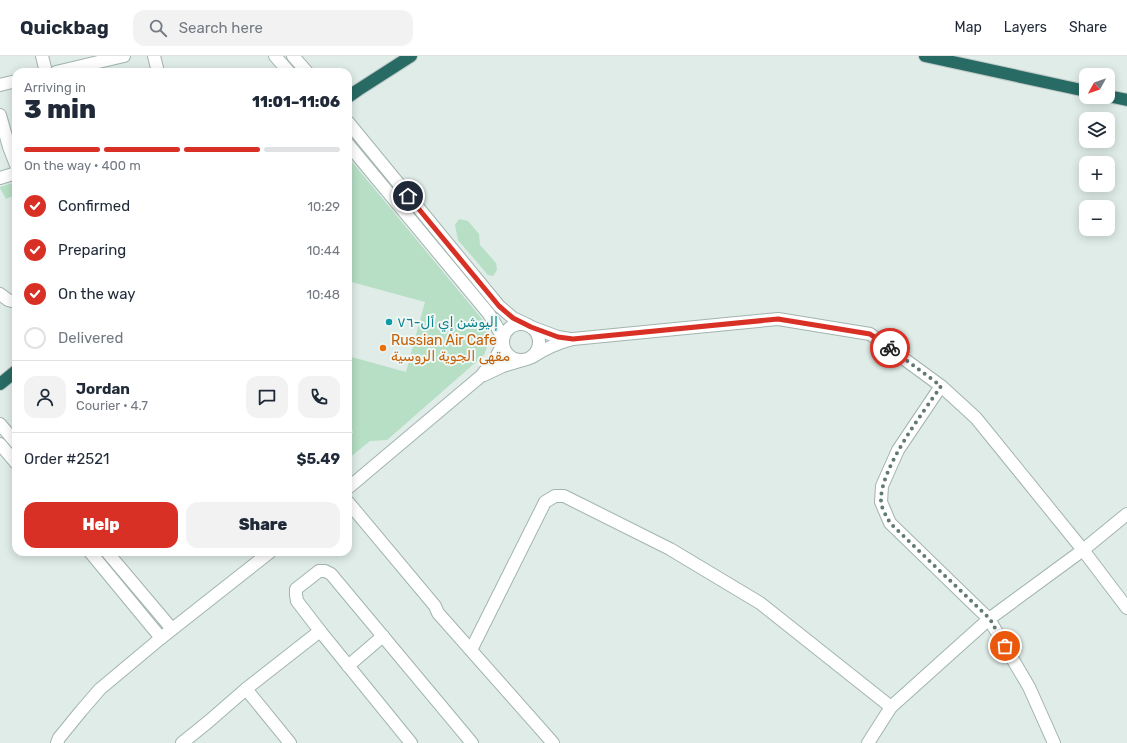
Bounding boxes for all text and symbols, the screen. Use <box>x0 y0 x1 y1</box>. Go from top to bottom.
search box <box>133 10 413 46</box>
text: Quickbag <box>20 16 109 39</box>
icon: search <box>147 17 169 39</box>
text: Search here <box>179 19 263 37</box>
text: Map <box>955 19 982 36</box>
text: Layers <box>1004 19 1047 36</box>
text: Share <box>1069 19 1107 36</box>
north arrow <box>1079 68 1115 104</box>
map controls <box>1079 68 1115 236</box>
text: Arriving in <box>24 80 86 95</box>
text: 11:01–11:06 <box>252 93 340 111</box>
text: 3 min <box>24 94 96 125</box>
button: layers <box>1079 112 1115 148</box>
button: + <box>1079 156 1115 192</box>
text: On the way · 400 m <box>24 158 141 173</box>
pin <box>391 179 425 213</box>
icon: home <box>397 185 419 207</box>
icon: check <box>24 195 46 217</box>
text: Confirmed <box>58 197 130 215</box>
text: 10:29 <box>308 199 340 214</box>
button: − <box>1079 200 1115 236</box>
icon: check <box>24 239 46 261</box>
text: Preparing <box>58 241 126 259</box>
text: 10:44 <box>307 243 340 258</box>
icon: check <box>24 283 46 305</box>
text: On the way <box>58 285 136 303</box>
text: 10:48 <box>307 287 340 302</box>
place label: إليوشن إي أل-٧٦ <box>397 314 498 332</box>
marker: إليوشن إي أل-٧٦ <box>384 317 394 327</box>
courier <box>870 328 910 368</box>
text: Delivered <box>58 329 123 347</box>
place label: Russian Air Cafe مقهى الجوية الروسية <box>391 332 510 365</box>
icon: bike <box>879 337 901 359</box>
marker: Russian Air Cafe مقهى الجوية الروسية <box>378 343 388 353</box>
button: person <box>24 376 66 418</box>
button: chat <box>246 376 288 418</box>
button: phone <box>298 376 340 418</box>
text: Jordan <box>76 380 130 398</box>
text: Courier · 4.7 <box>76 398 148 413</box>
text: Order #2521 <box>24 450 109 468</box>
text: $5.49 <box>296 450 340 468</box>
button: Help <box>24 502 178 548</box>
button: Share <box>186 502 340 548</box>
pin <box>988 629 1022 663</box>
icon: bag <box>994 635 1016 657</box>

